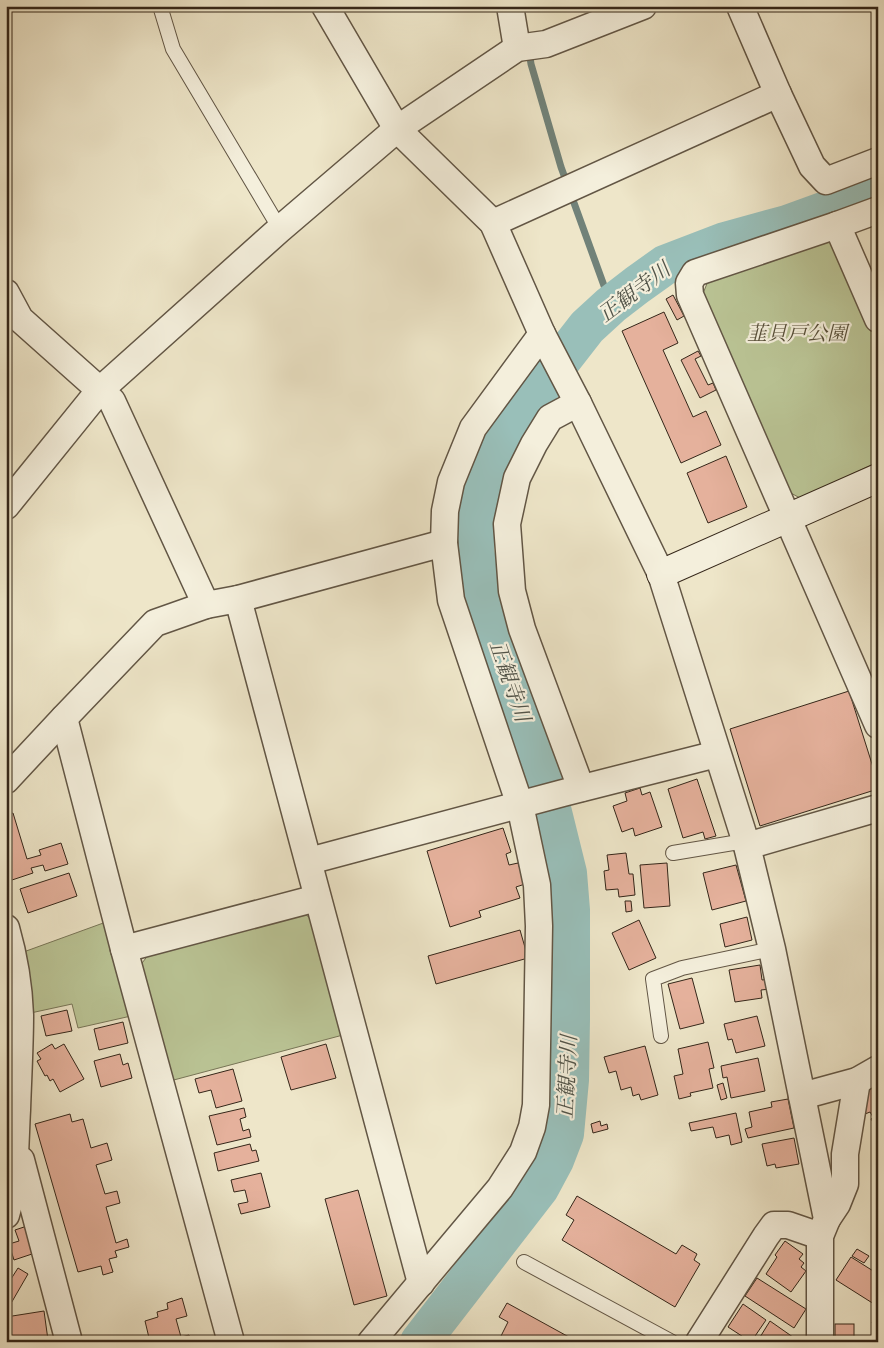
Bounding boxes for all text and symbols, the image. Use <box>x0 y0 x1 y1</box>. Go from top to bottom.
water label: 正観寺川 <box>593 256 678 328</box>
park label: 韮貝戸公園 <box>747 322 850 347</box>
water label: 正観寺川 <box>483 637 536 727</box>
water label: 正観寺川 <box>553 1032 583 1120</box>

